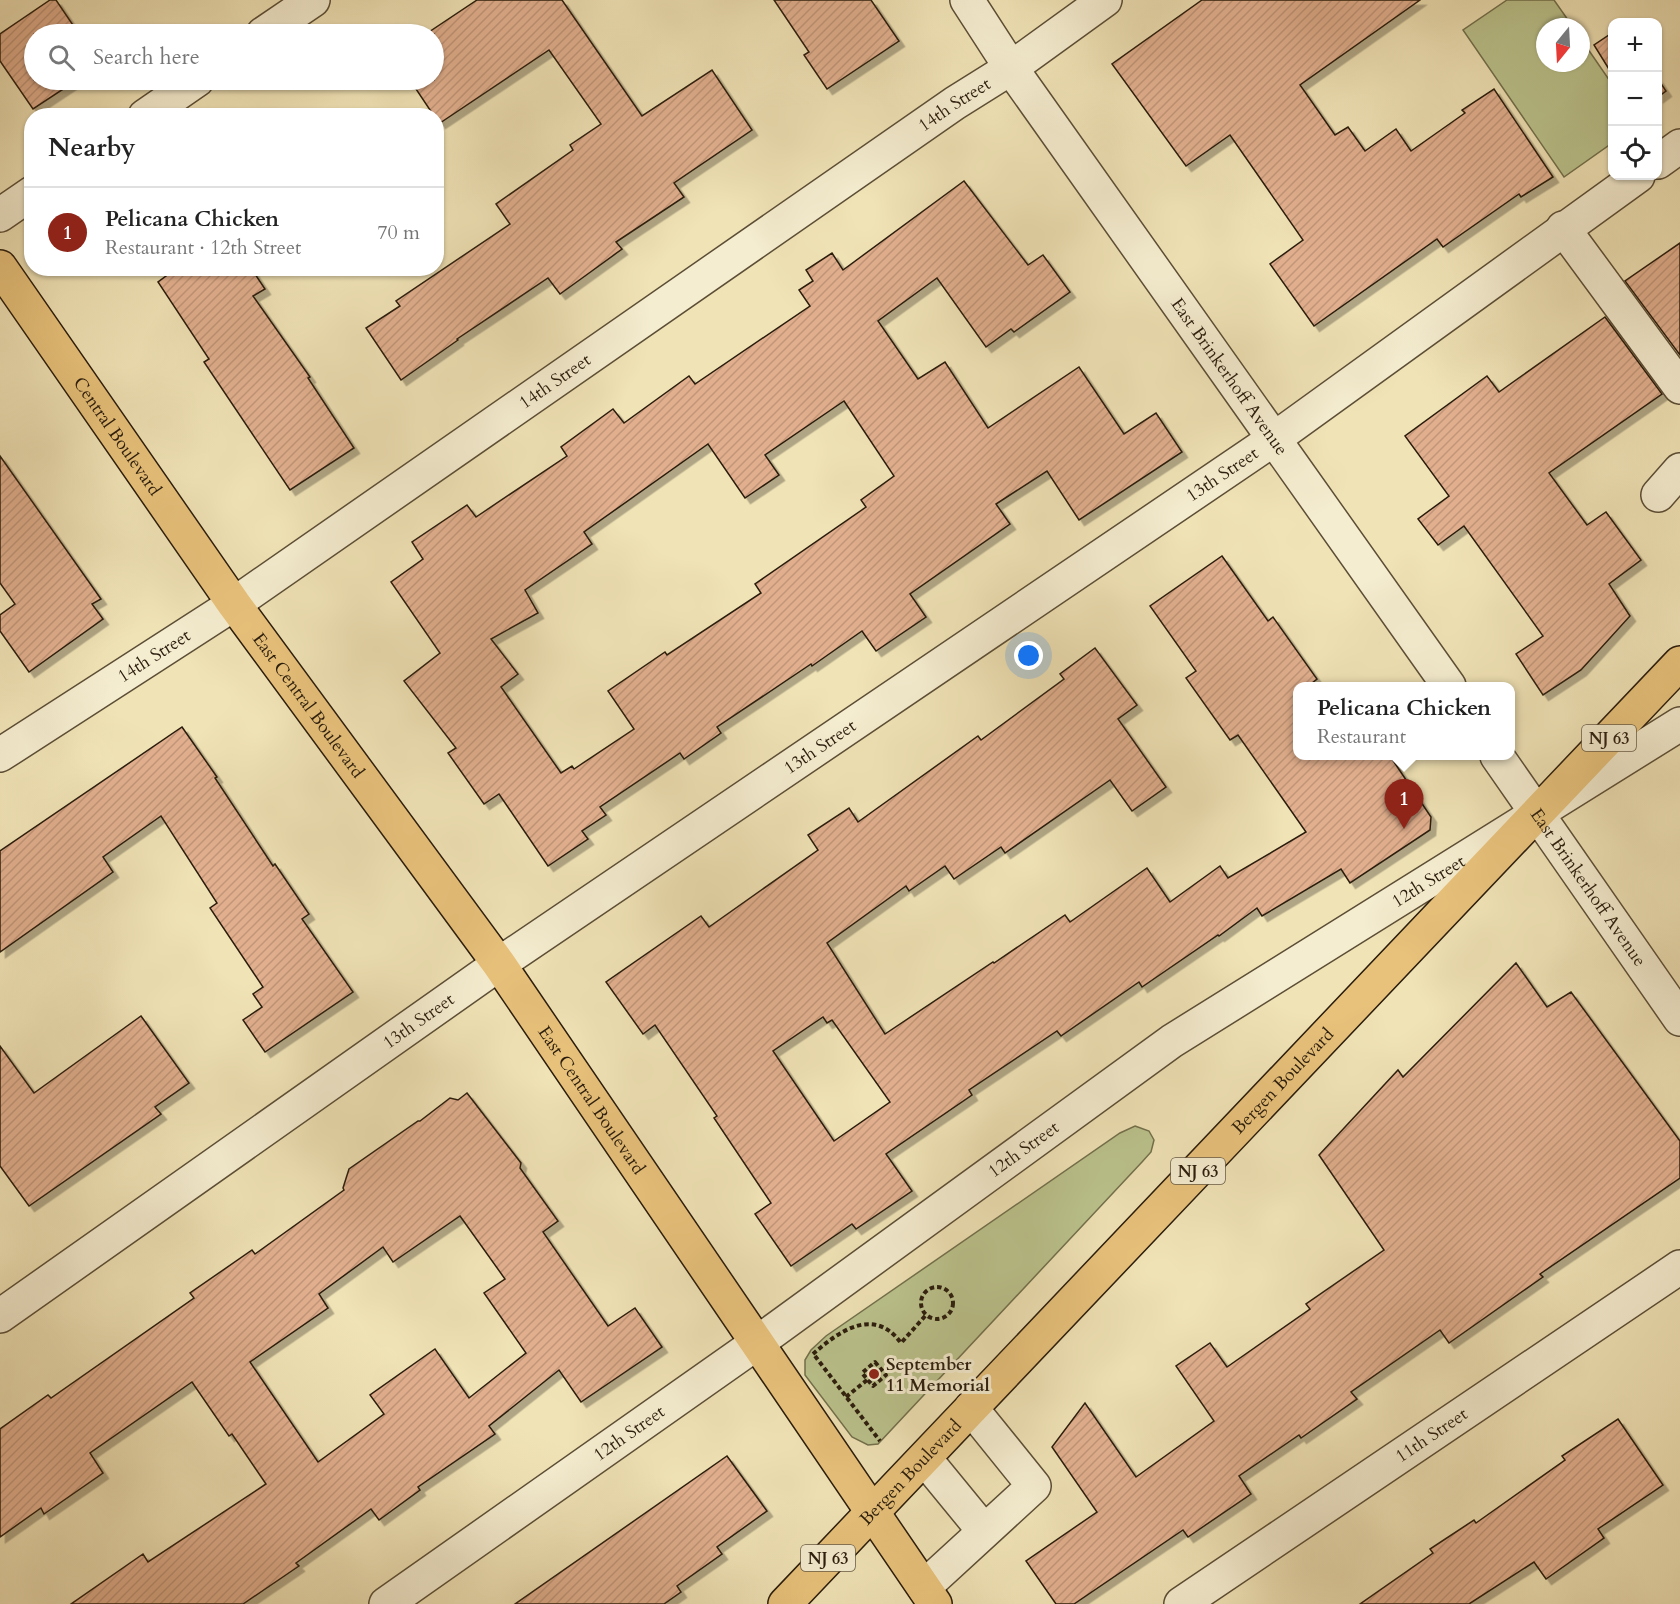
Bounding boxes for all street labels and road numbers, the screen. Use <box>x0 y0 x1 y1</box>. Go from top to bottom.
street label: 14th Street <box>913 72 996 138</box>
street label: East Brinkerhoff Avenue <box>1165 293 1294 460</box>
street label: 14th Street <box>514 348 596 415</box>
street label: Central Boulevard <box>67 372 167 501</box>
street label: 13th Street <box>1181 441 1264 508</box>
street label: 14th Street <box>113 623 196 689</box>
street label: East Central Boulevard <box>246 628 370 784</box>
street label: 13th Street <box>779 714 861 781</box>
road number: NJ 63 <box>1582 725 1636 751</box>
street label: East Brinkerhoff Avenue <box>1524 803 1652 972</box>
street label: 12th Street <box>1387 849 1470 914</box>
street label: 13th Street <box>378 987 460 1055</box>
street label: East Central Boulevard <box>532 1021 651 1180</box>
street label: Bergen Boulevard <box>1226 1022 1340 1140</box>
street label: 12th Street <box>983 1115 1064 1184</box>
road number: NJ 63 <box>1171 1158 1225 1184</box>
street label: 12th Street <box>588 1399 670 1467</box>
street label: 11th Street <box>1390 1402 1473 1469</box>
street label: Bergen Boulevard <box>854 1414 968 1531</box>
road number: NJ 63 <box>801 1545 855 1571</box>

